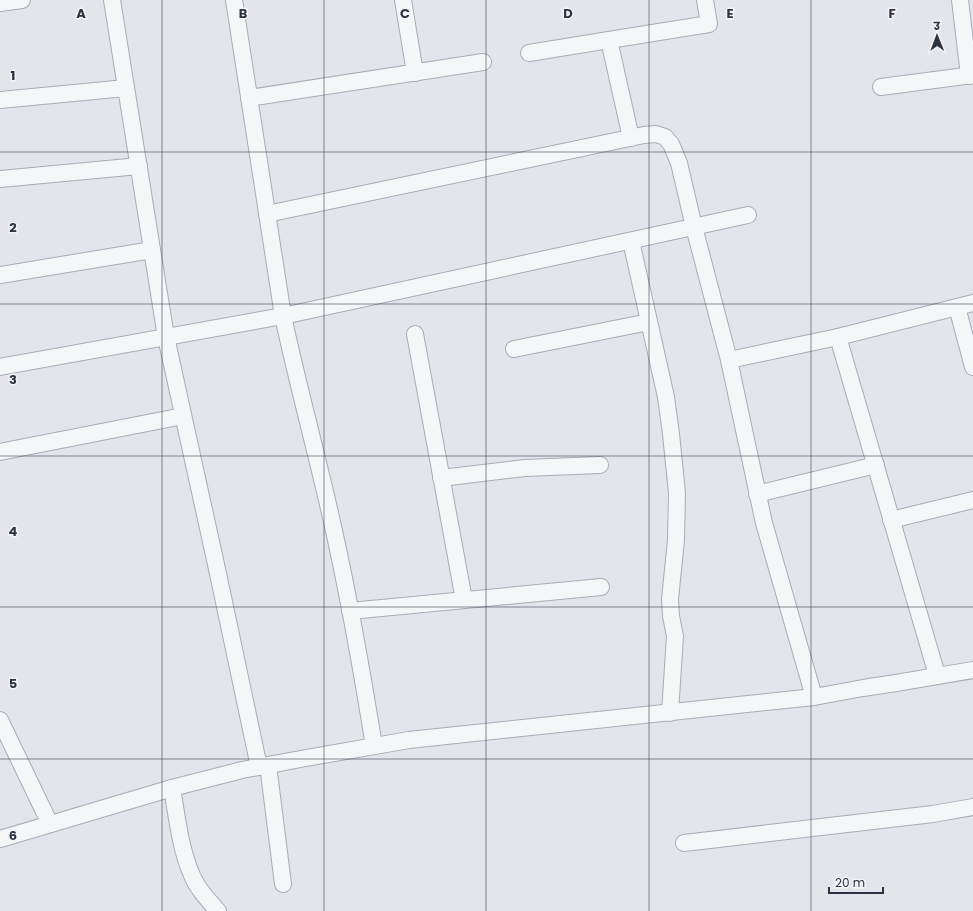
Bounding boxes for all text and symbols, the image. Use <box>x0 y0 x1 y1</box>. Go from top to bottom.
text: A <box>76 4 86 23</box>
text: B <box>239 4 248 23</box>
text: C <box>400 4 410 23</box>
text: D <box>563 4 573 23</box>
text: E <box>726 4 734 23</box>
text: F <box>888 4 896 23</box>
north arrow <box>917 16 957 56</box>
text: उ <box>933 18 941 34</box>
text: 1 <box>11 66 15 85</box>
text: 2 <box>9 218 17 237</box>
text: 3 <box>9 370 17 389</box>
text: 4 <box>9 522 18 541</box>
text: 5 <box>9 674 17 693</box>
text: 6 <box>9 826 17 845</box>
scale bar <box>829 869 883 895</box>
text: 20 m <box>835 874 865 891</box>

